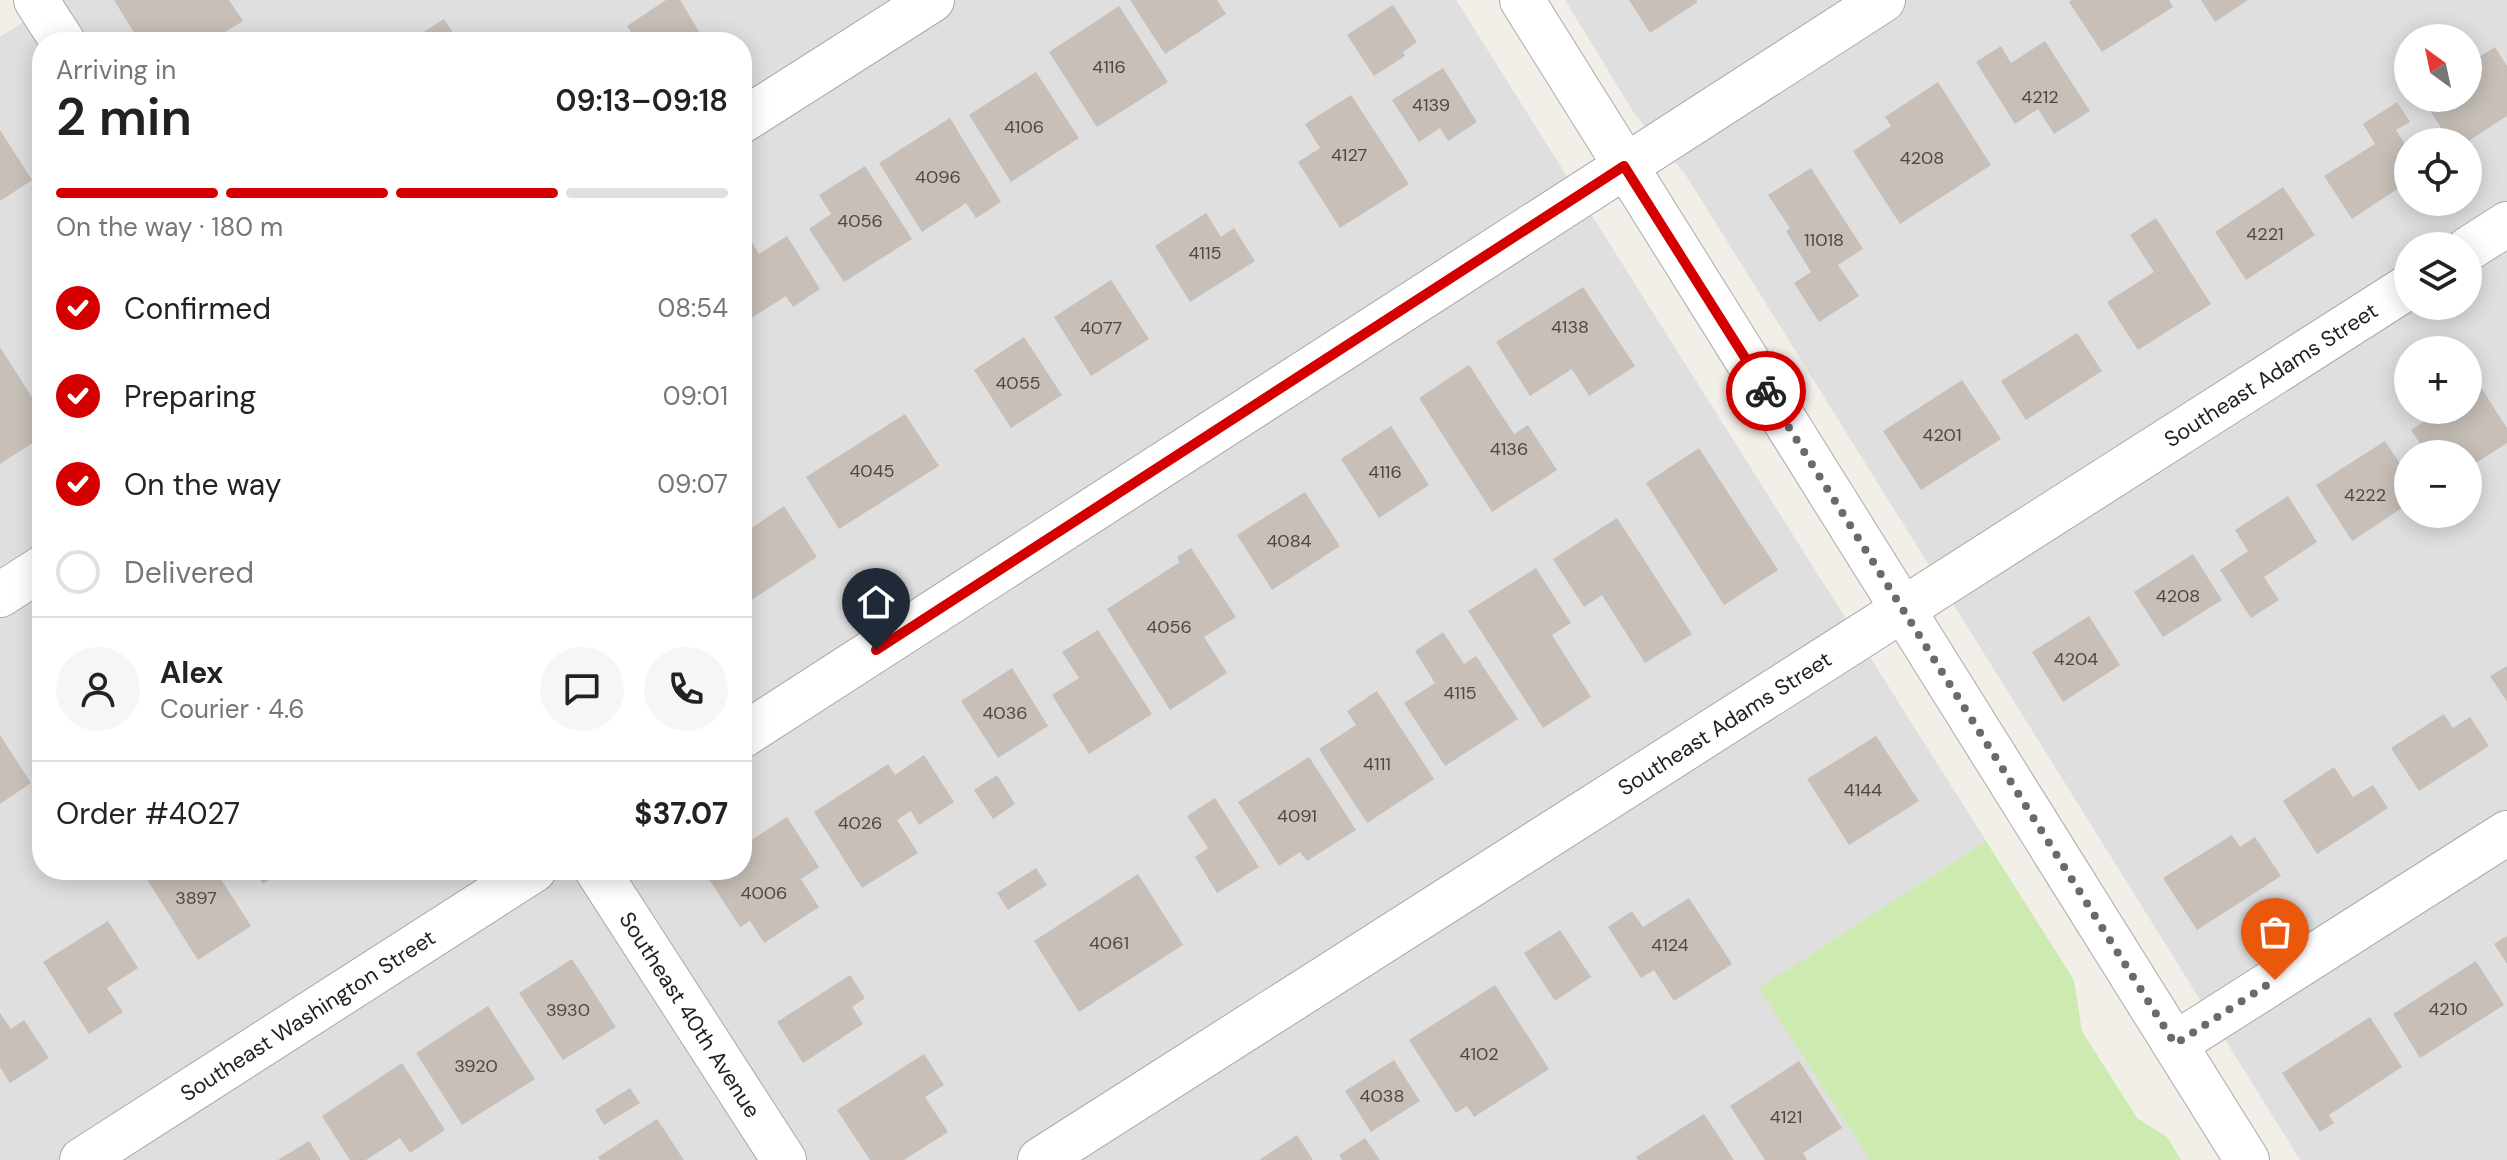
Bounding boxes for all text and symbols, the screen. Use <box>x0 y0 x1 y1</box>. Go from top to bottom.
north arrow <box>2394 24 2482 112</box>
map controls <box>2394 24 2482 528</box>
text: Arriving in <box>56 53 176 87</box>
house number: 4116 <box>1092 55 1126 79</box>
text: 09:13–09:18 <box>556 81 728 120</box>
text: 2 min <box>56 83 192 151</box>
house number: 4212 <box>2021 85 2059 109</box>
house number: 4139 <box>1412 93 1450 117</box>
house number: 4106 <box>1004 115 1044 139</box>
button: locate <box>2394 128 2482 216</box>
house number: 4127 <box>1331 143 1367 167</box>
house number: 4208 <box>1900 146 1944 170</box>
house number: 4096 <box>915 165 961 189</box>
house number: 4056 <box>837 209 883 233</box>
text: On the way · 180 m <box>56 210 283 244</box>
house number: 4221 <box>2246 222 2284 246</box>
house number: 11018 <box>1804 228 1844 252</box>
button: layers <box>2394 232 2482 320</box>
house number: 4115 <box>1188 241 1222 265</box>
icon: check <box>56 286 100 330</box>
text: Confirmed <box>124 289 271 328</box>
text: 08:54 <box>658 291 728 325</box>
street label: Southeast Adams Street <box>2158 296 2383 453</box>
house number: 4138 <box>1551 315 1589 339</box>
house number: 4077 <box>1080 316 1122 340</box>
button: + <box>2394 336 2482 424</box>
courier <box>1726 351 1806 431</box>
icon: bike <box>1744 369 1788 413</box>
house number: 4055 <box>995 371 1041 395</box>
icon: check <box>56 374 100 418</box>
text: Preparing <box>124 377 256 416</box>
text: 09:01 <box>663 379 728 413</box>
house number: 4201 <box>1922 423 1962 447</box>
house number: 4136 <box>1490 437 1528 461</box>
button: − <box>2394 440 2482 528</box>
house number: 4045 <box>849 459 895 483</box>
house number: 4116 <box>1368 460 1402 484</box>
icon: check <box>56 462 100 506</box>
text: On the way <box>124 465 281 504</box>
text: 09:07 <box>657 467 728 501</box>
house number: 4222 <box>2344 483 2386 507</box>
house number: 4084 <box>1266 529 1312 553</box>
text: Delivered <box>124 553 254 592</box>
pin <box>842 568 910 650</box>
icon: home <box>854 580 898 624</box>
house number: 4208 <box>2156 584 2200 608</box>
house number: 4056 <box>1146 615 1192 639</box>
street label: Southeast Adams Street <box>1612 644 1837 802</box>
button: person <box>56 647 140 731</box>
button: chat <box>540 647 624 731</box>
button: phone <box>644 647 728 731</box>
house number: 4204 <box>2054 647 2098 671</box>
text: Alex <box>160 653 223 692</box>
house number: 4115 <box>1443 681 1477 705</box>
text: Courier · 4.6 <box>160 692 305 726</box>
house number: 4036 <box>982 701 1028 725</box>
house number: 4111 <box>1363 752 1391 776</box>
house number: 4144 <box>1844 778 1882 802</box>
text: Order #4027 <box>56 794 240 833</box>
text: $37.07 <box>634 794 728 833</box>
house number: 4091 <box>1277 804 1317 828</box>
house number: 4026 <box>838 811 882 835</box>
house number: 4006 <box>741 881 787 905</box>
house number: 3897 <box>175 886 217 910</box>
pin <box>2241 898 2309 980</box>
street label: Southeast 40th Avenue <box>613 906 767 1123</box>
icon: bag <box>2253 910 2297 954</box>
street label: Southeast Washington Street <box>175 923 441 1108</box>
house number: 4061 <box>1089 931 1129 955</box>
house number: 4124 <box>1651 933 1689 957</box>
house number: 4210 <box>2428 997 2468 1021</box>
house number: 3930 <box>546 998 590 1022</box>
house number: 4102 <box>1459 1042 1499 1066</box>
house number: 3920 <box>454 1054 498 1078</box>
house number: 4038 <box>1360 1084 1404 1108</box>
house number: 4121 <box>1770 1105 1802 1129</box>

